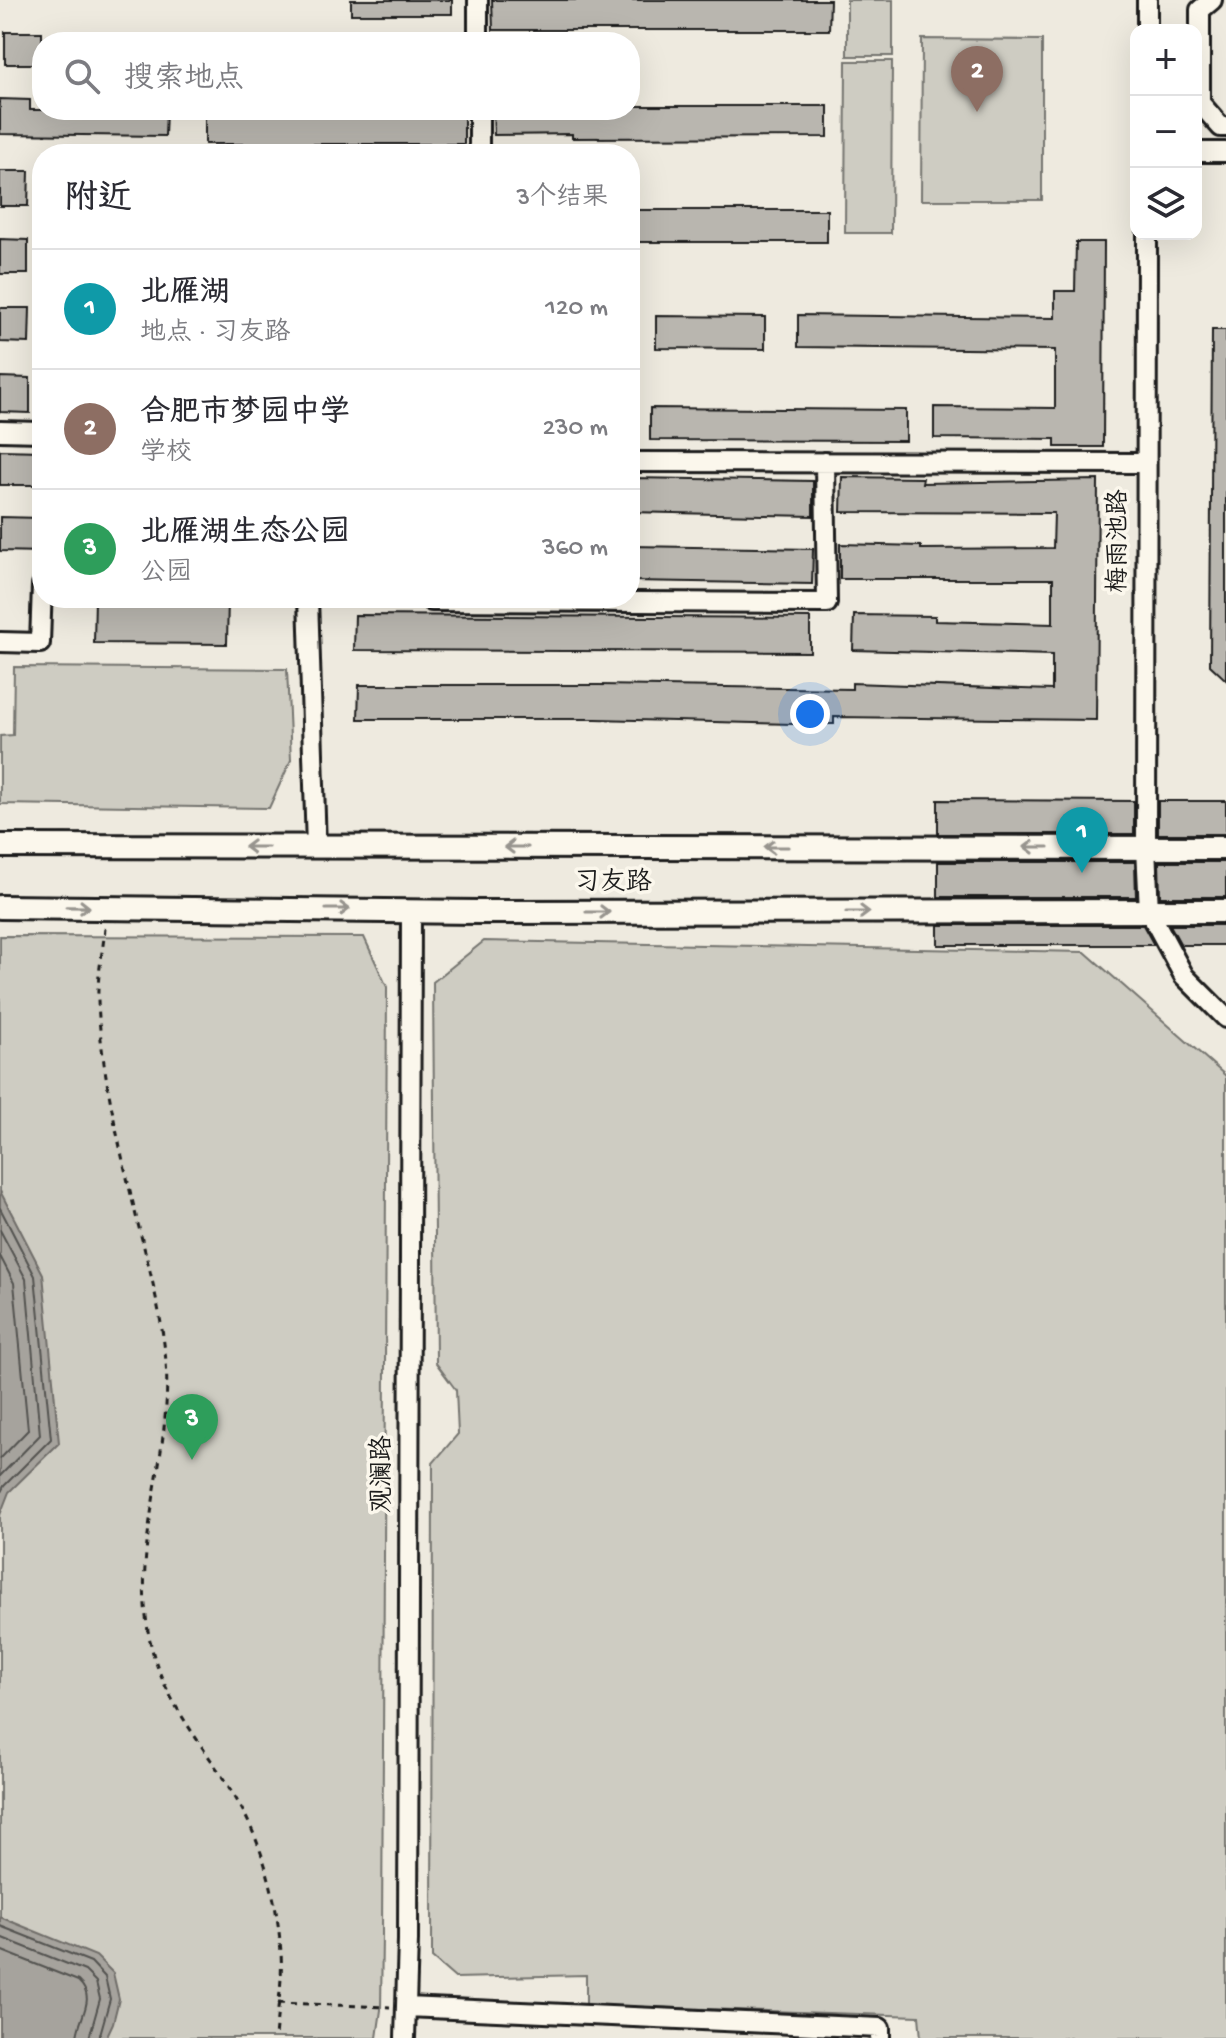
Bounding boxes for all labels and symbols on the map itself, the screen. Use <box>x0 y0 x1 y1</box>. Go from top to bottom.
pin: 2 <box>951 46 1003 112</box>
street label: 梅雨池路 <box>1103 489 1136 593</box>
your location <box>790 694 830 734</box>
pin: 1 <box>1056 807 1108 873</box>
one-way arrow <box>243 839 270 855</box>
one-way arrow <box>503 839 530 855</box>
one-way arrow <box>763 839 790 855</box>
one-way arrow <box>1023 840 1050 855</box>
street label: 习友路 <box>574 867 652 900</box>
one-way arrow <box>64 900 91 915</box>
one-way arrow <box>324 901 351 917</box>
one-way arrow <box>584 904 611 920</box>
one-way arrow <box>844 904 871 920</box>
pin: 3 <box>166 1394 218 1460</box>
street label: 观澜路 <box>367 1435 400 1513</box>

